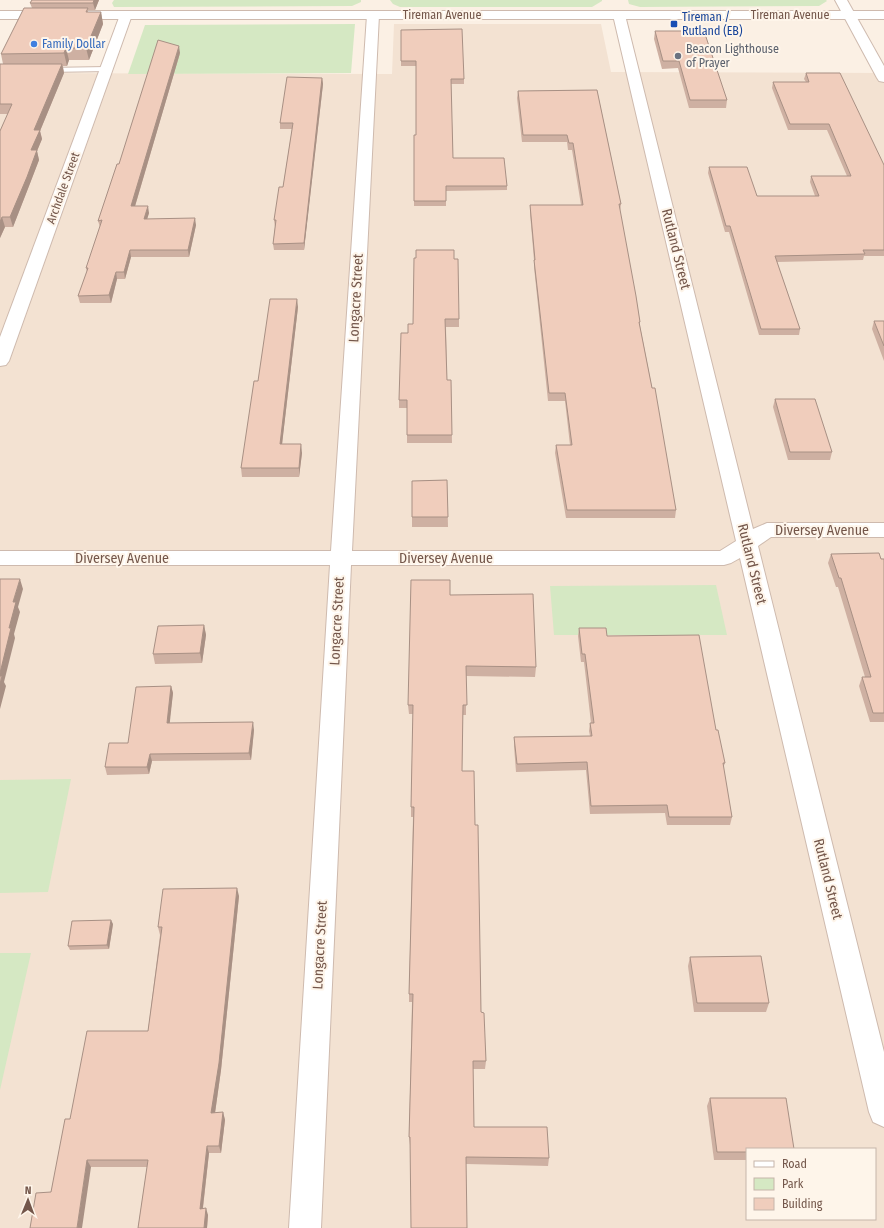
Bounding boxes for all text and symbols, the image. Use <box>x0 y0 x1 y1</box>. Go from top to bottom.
street label: Tireman Avenue <box>403 8 481 22</box>
street label: Tireman Avenue <box>751 8 829 22</box>
place label: Tireman / Rutland (EB) <box>682 10 743 38</box>
marker: Tireman / Rutland (EB) <box>669 19 679 29</box>
place label: Family Dollar <box>42 37 106 51</box>
marker: Family Dollar <box>29 39 39 49</box>
place label: Beacon Lighthouse of Prayer <box>686 42 779 70</box>
marker: Beacon Lighthouse of Prayer <box>673 51 683 61</box>
street label: Archdale Street <box>44 150 82 226</box>
street label: Rutland Street <box>658 207 694 291</box>
street label: Longacre Street <box>345 253 367 343</box>
street label: Rutland Street <box>734 522 770 606</box>
street label: Diversey Avenue <box>775 522 869 539</box>
street label: Diversey Avenue <box>75 550 169 567</box>
street label: Diversey Avenue <box>399 550 493 567</box>
street label: Longacre Street <box>326 576 348 666</box>
street label: Rutland Street <box>810 837 846 921</box>
street label: Longacre Street <box>309 900 331 990</box>
legend <box>746 1148 876 1220</box>
text: Road <box>782 1157 807 1171</box>
text: Park <box>782 1177 804 1191</box>
north arrow <box>8 1180 48 1220</box>
text: N <box>25 1184 32 1197</box>
text: Building <box>782 1197 823 1211</box>

